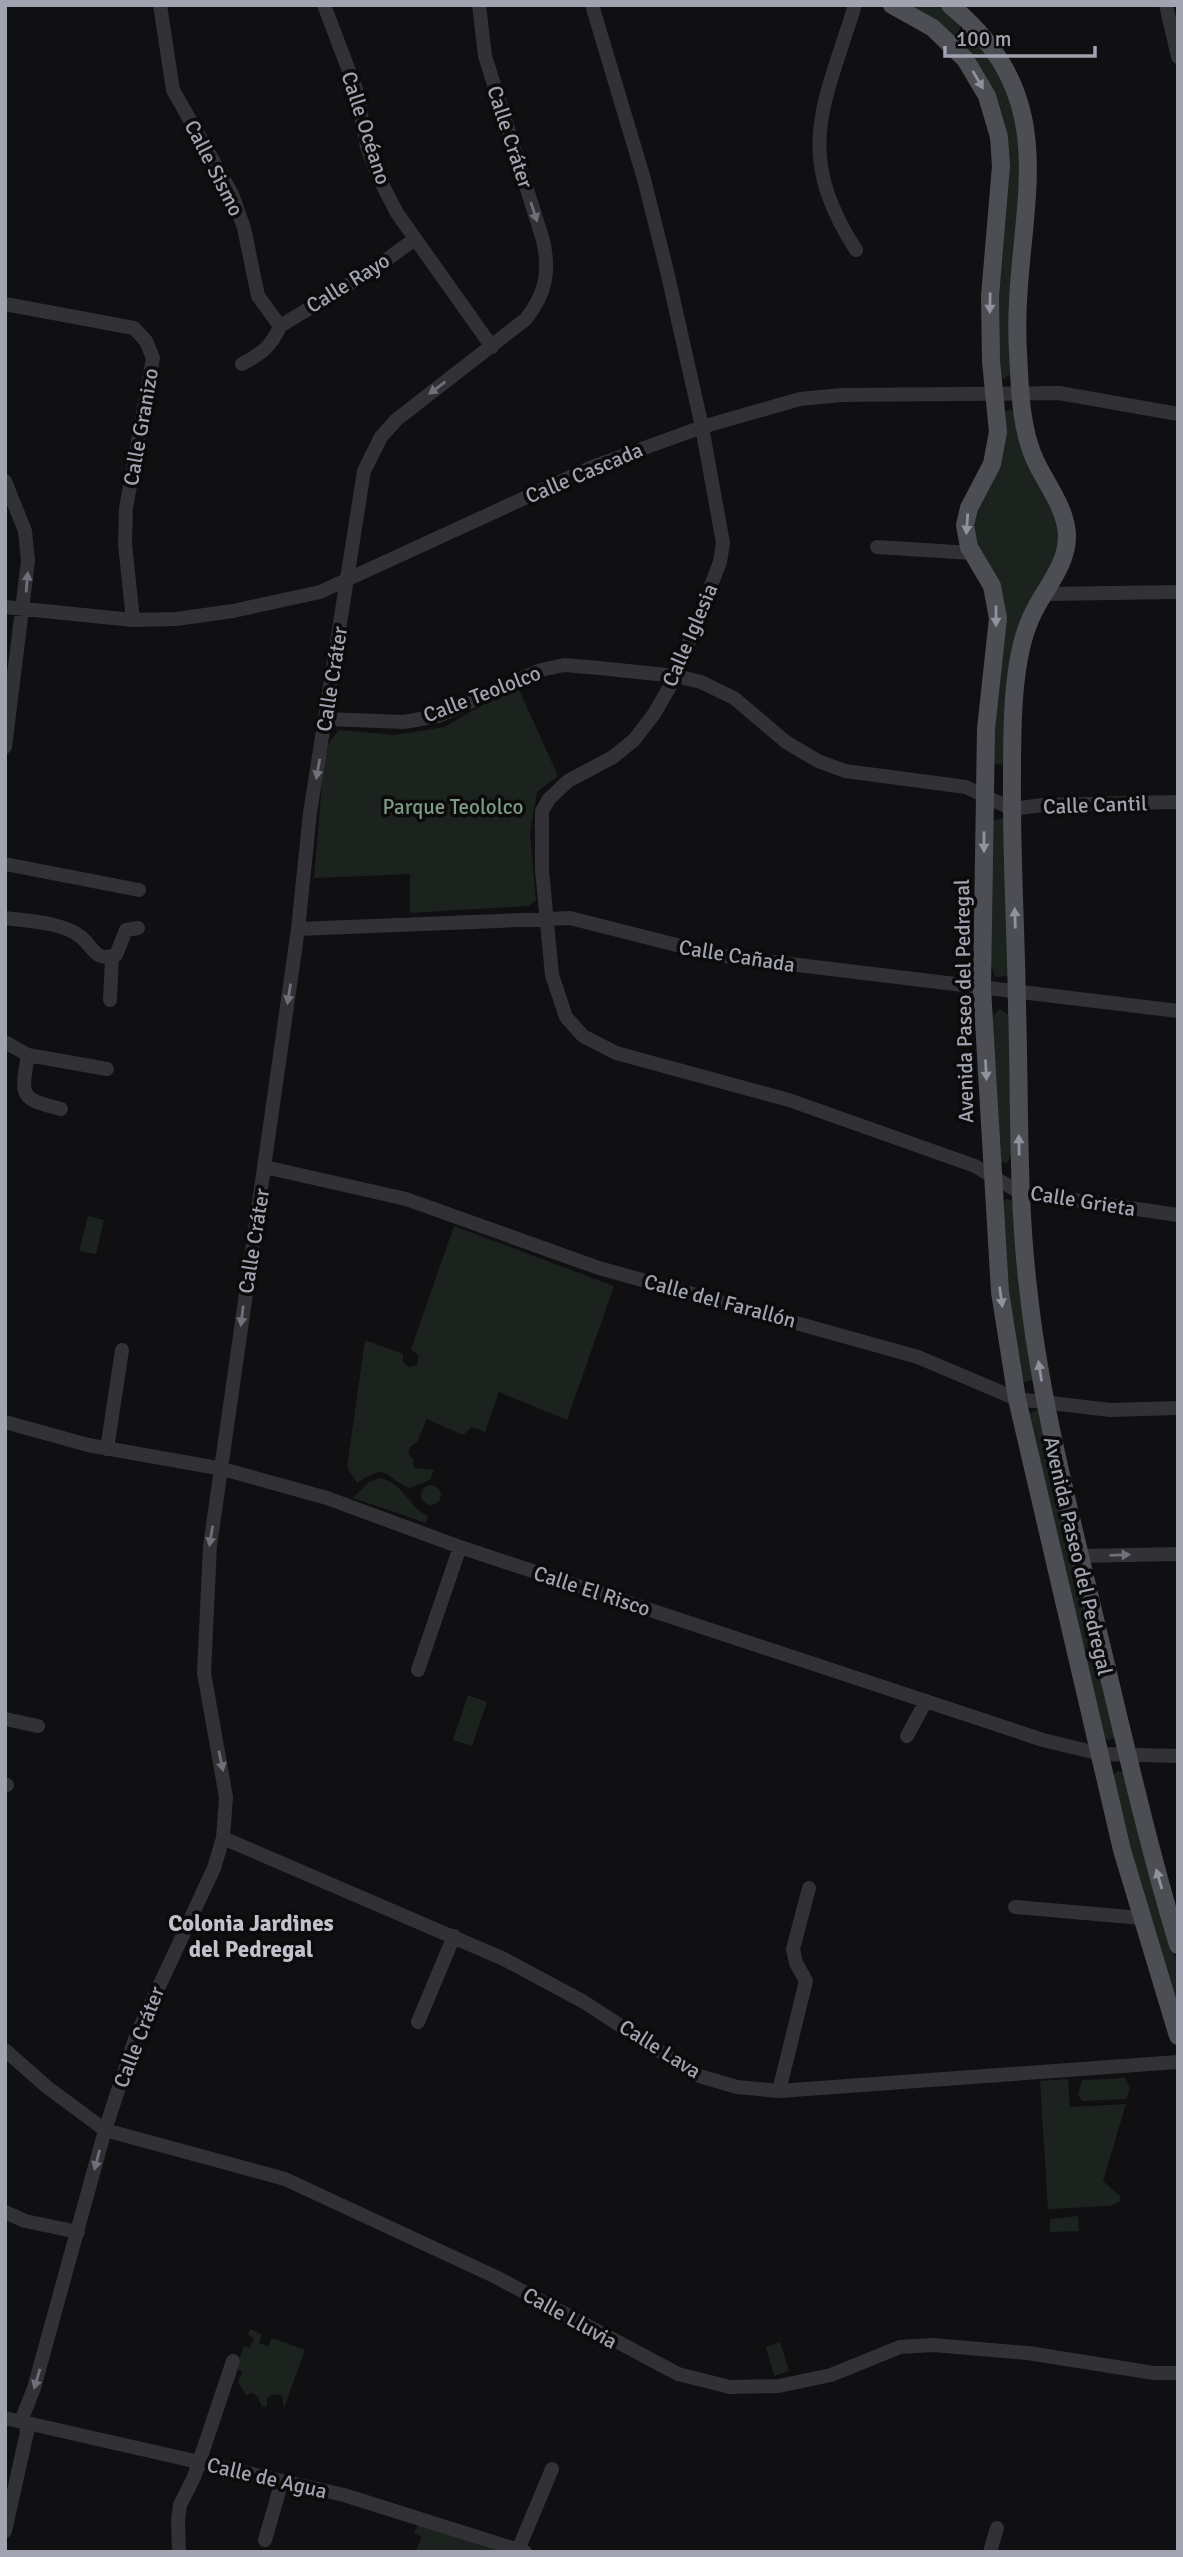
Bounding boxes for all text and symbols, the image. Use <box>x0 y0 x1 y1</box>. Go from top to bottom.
scale bar <box>945 14 1096 58</box>
text: 100 m <box>956 26 1011 52</box>
street label: Calle Océano <box>336 68 396 188</box>
one-way arrow <box>972 71 984 90</box>
street label: Calle Cráter <box>481 82 539 192</box>
street label: Calle Sismo <box>179 116 249 220</box>
one-way arrow <box>530 202 540 223</box>
street label: Calle Rayo <box>301 247 395 319</box>
one-way arrow <box>984 292 996 314</box>
street label: Calle Granizo <box>118 366 164 488</box>
one-way arrow <box>428 380 446 395</box>
street label: Calle Cascada <box>521 437 647 509</box>
one-way arrow <box>961 513 972 535</box>
one-way arrow <box>22 571 33 593</box>
street label: Calle Iglesia <box>657 580 723 690</box>
one-way arrow <box>990 605 1002 627</box>
street label: Calle Cráter <box>311 624 353 734</box>
street label: Calle Teololco <box>420 660 544 728</box>
one-way arrow <box>312 758 323 780</box>
street label: Calle Cantil <box>1042 790 1148 820</box>
park label: Parque Teololco <box>383 794 523 820</box>
one-way arrow <box>978 832 990 854</box>
street label: Avenida Paseo del Pedregal <box>949 879 979 1123</box>
one-way arrow <box>1009 906 1021 928</box>
street label: Calle Cañada <box>677 934 797 978</box>
one-way arrow <box>283 983 294 1005</box>
one-way arrow <box>980 1059 991 1081</box>
one-way arrow <box>1013 1134 1025 1156</box>
street label: Calle Grieta <box>1029 1180 1137 1222</box>
street label: Calle Cráter <box>233 1186 275 1296</box>
street label: Calle del Farallón <box>641 1268 799 1334</box>
one-way arrow <box>996 1286 1007 1308</box>
one-way arrow <box>237 1305 248 1327</box>
one-way arrow <box>1034 1360 1045 1382</box>
street label: Avenida Paseo del Pedregal <box>1038 1434 1118 1678</box>
one-way arrow <box>206 1525 217 1547</box>
one-way arrow <box>1109 1550 1131 1561</box>
street label: Calle El Risco <box>530 1560 654 1622</box>
one-way arrow <box>216 1751 227 1773</box>
one-way arrow <box>1153 1868 1163 1889</box>
district label: Colonia Jardines del Pedregal <box>168 1909 334 1964</box>
street label: Calle Cráter <box>108 1982 170 2091</box>
street label: Calle Lava <box>614 2014 706 2084</box>
one-way arrow <box>91 2149 102 2171</box>
street label: Calle Lluvia <box>518 2281 622 2355</box>
one-way arrow <box>31 2369 41 2390</box>
street label: Calle de Agua <box>204 2452 330 2504</box>

